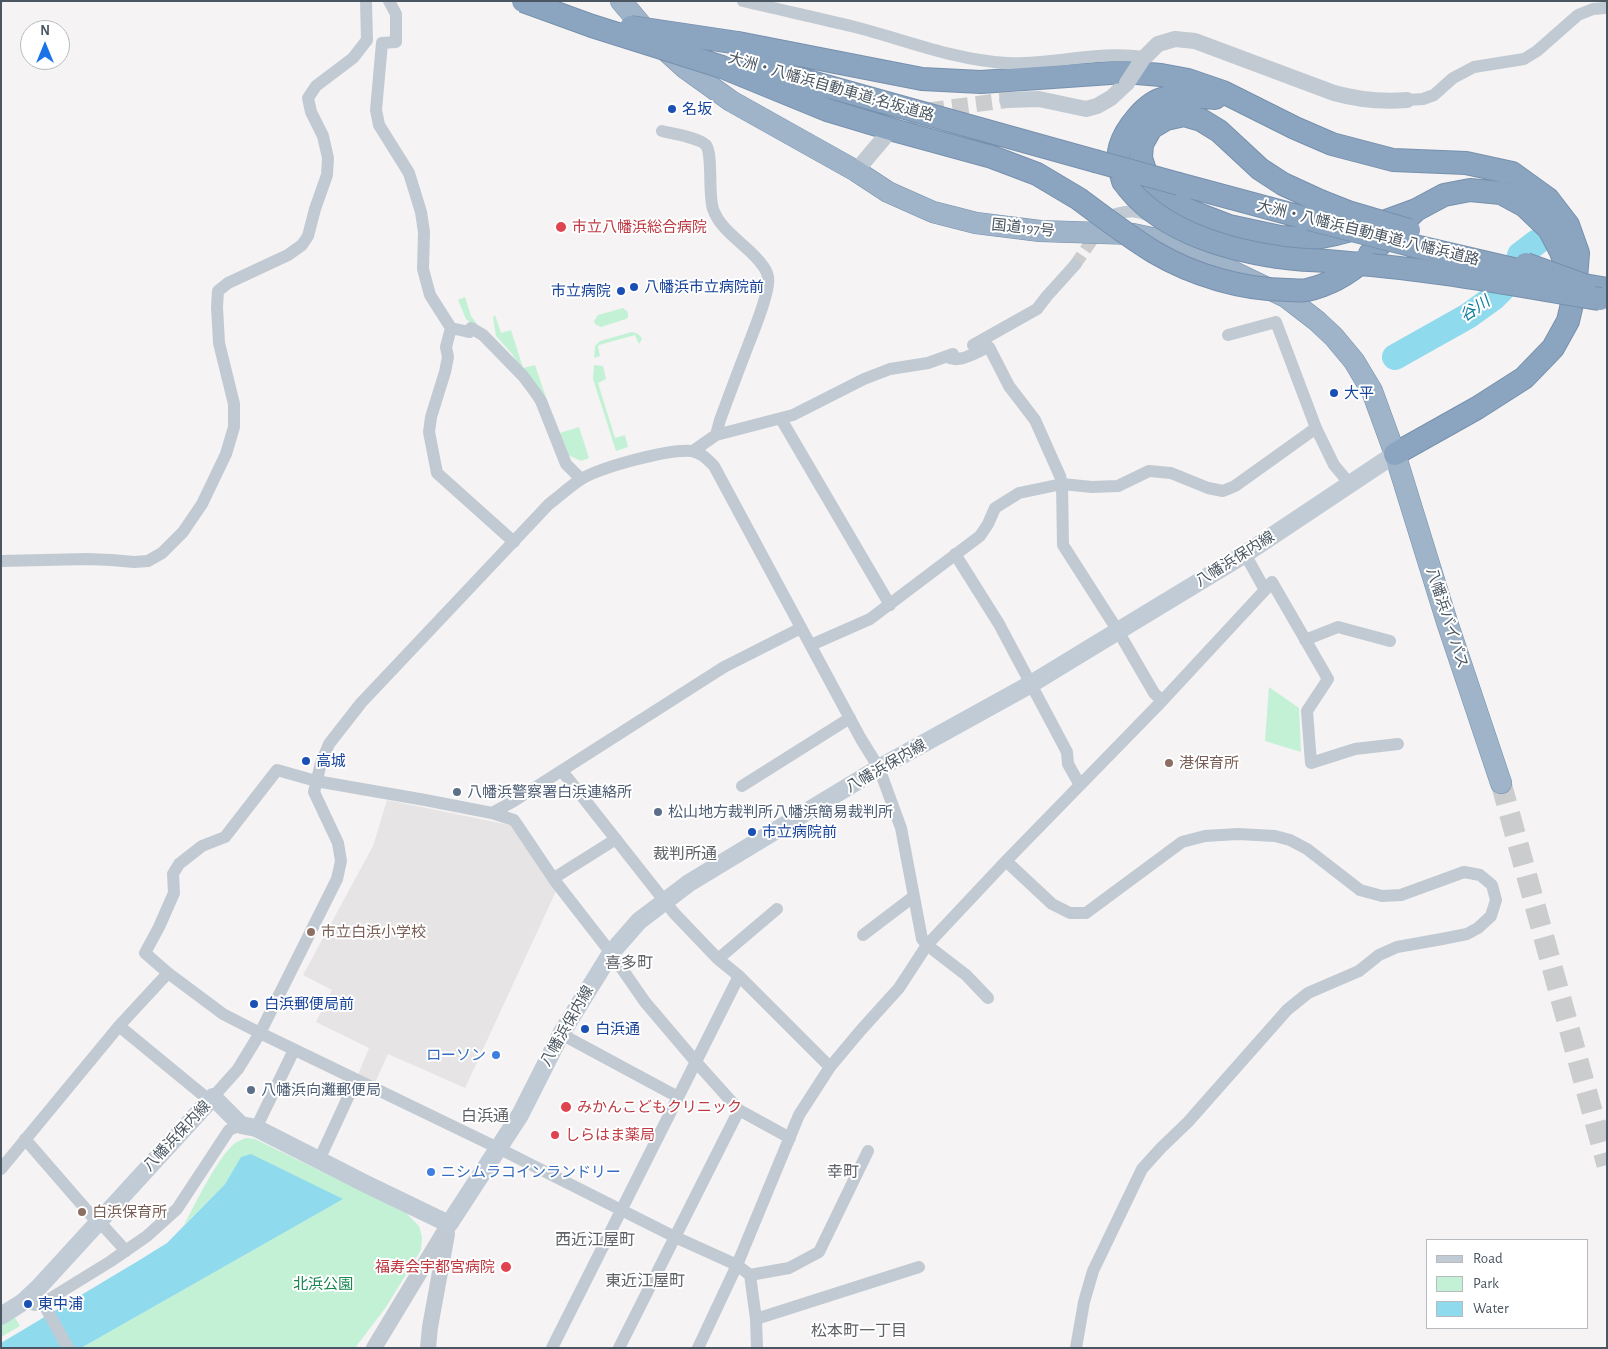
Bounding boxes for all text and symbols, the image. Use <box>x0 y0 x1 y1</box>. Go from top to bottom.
north arrow <box>20 20 70 70</box>
text: N <box>40 24 50 38</box>
street label: 大洲・八幡浜自動車道;名坂道路 <box>726 49 936 125</box>
place label: 名坂 <box>682 100 712 118</box>
marker: 名坂 <box>666 103 678 115</box>
street label: 大洲・八幡浜自動車道;八幡浜道路 <box>1255 197 1481 269</box>
street label: 国道197号 <box>991 216 1055 240</box>
place label: 市立八幡浜総合病院 <box>572 218 707 236</box>
marker: 市立八幡浜総合病院 <box>554 220 568 234</box>
place label: 八幡浜市立病院前 <box>644 278 764 296</box>
marker: 八幡浜市立病院前 <box>628 281 640 293</box>
place label: 市立病院 <box>551 282 611 300</box>
marker: 市立病院 <box>615 285 627 297</box>
water label: 谷川 <box>1456 292 1494 326</box>
place label: 大平 <box>1344 384 1374 402</box>
marker: 大平 <box>1328 387 1340 399</box>
street label: 八幡浜保内線 <box>1192 528 1278 590</box>
street label: 八幡浜バイパス <box>1422 565 1472 671</box>
street label: 八幡浜保内線 <box>843 736 929 796</box>
place label: 高城 <box>316 752 346 770</box>
place label: 港保育所 <box>1179 754 1239 772</box>
marker: 高城 <box>300 755 312 767</box>
marker: 港保育所 <box>1163 757 1175 769</box>
place label: 八幡浜警察署白浜連絡所 <box>467 783 632 801</box>
marker: 八幡浜警察署白浜連絡所 <box>451 786 463 798</box>
place label: 松山地方裁判所八幡浜簡易裁判所 <box>668 803 893 821</box>
marker: 松山地方裁判所八幡浜簡易裁判所 <box>652 806 664 818</box>
place label: 市立病院前 <box>762 823 837 841</box>
marker: 市立病院前 <box>746 826 758 838</box>
district label: 裁判所通 <box>653 844 717 864</box>
place label: 市立白浜小学校 <box>321 923 426 941</box>
marker: 市立白浜小学校 <box>305 926 317 938</box>
district label: 喜多町 <box>605 953 653 973</box>
street label: 八幡浜保内線 <box>537 983 597 1069</box>
place label: 白浜郵便局前 <box>264 995 354 1013</box>
marker: 白浜郵便局前 <box>248 998 260 1010</box>
place label: 白浜通 <box>595 1020 640 1038</box>
marker: 白浜通 <box>579 1023 591 1035</box>
place label: ローソン <box>426 1046 486 1064</box>
marker: ローソン <box>490 1049 502 1061</box>
place label: 八幡浜向灘郵便局 <box>261 1081 381 1099</box>
marker: 八幡浜向灘郵便局 <box>245 1084 257 1096</box>
street label: 八幡浜保内線 <box>140 1097 214 1175</box>
place label: みかんこどもクリニック <box>577 1098 742 1116</box>
marker: みかんこどもクリニック <box>559 1100 573 1114</box>
district label: 白浜通 <box>461 1106 509 1126</box>
place label: しらはま薬局 <box>565 1126 655 1144</box>
marker: しらはま薬局 <box>549 1129 561 1141</box>
district label: 幸町 <box>827 1162 859 1182</box>
place label: ニシムラコインランドリー <box>441 1163 621 1181</box>
marker: ニシムラコインランドリー <box>425 1166 437 1178</box>
place label: 白浜保育所 <box>92 1203 167 1221</box>
marker: 白浜保育所 <box>76 1206 88 1218</box>
district label: 西近江屋町 <box>555 1230 635 1250</box>
legend <box>1426 1239 1588 1329</box>
text: Road <box>1473 1251 1503 1266</box>
place label: 福寿会宇都宮病院 <box>375 1258 495 1276</box>
marker: 福寿会宇都宮病院 <box>499 1260 513 1274</box>
district label: 東近江屋町 <box>605 1271 685 1291</box>
park label: 北浜公園 <box>293 1275 353 1293</box>
text: Park <box>1473 1276 1499 1291</box>
place label: 東中浦 <box>38 1295 83 1313</box>
marker: 東中浦 <box>22 1298 34 1310</box>
text: Water <box>1473 1301 1509 1316</box>
district label: 松本町一丁目 <box>811 1321 907 1341</box>

